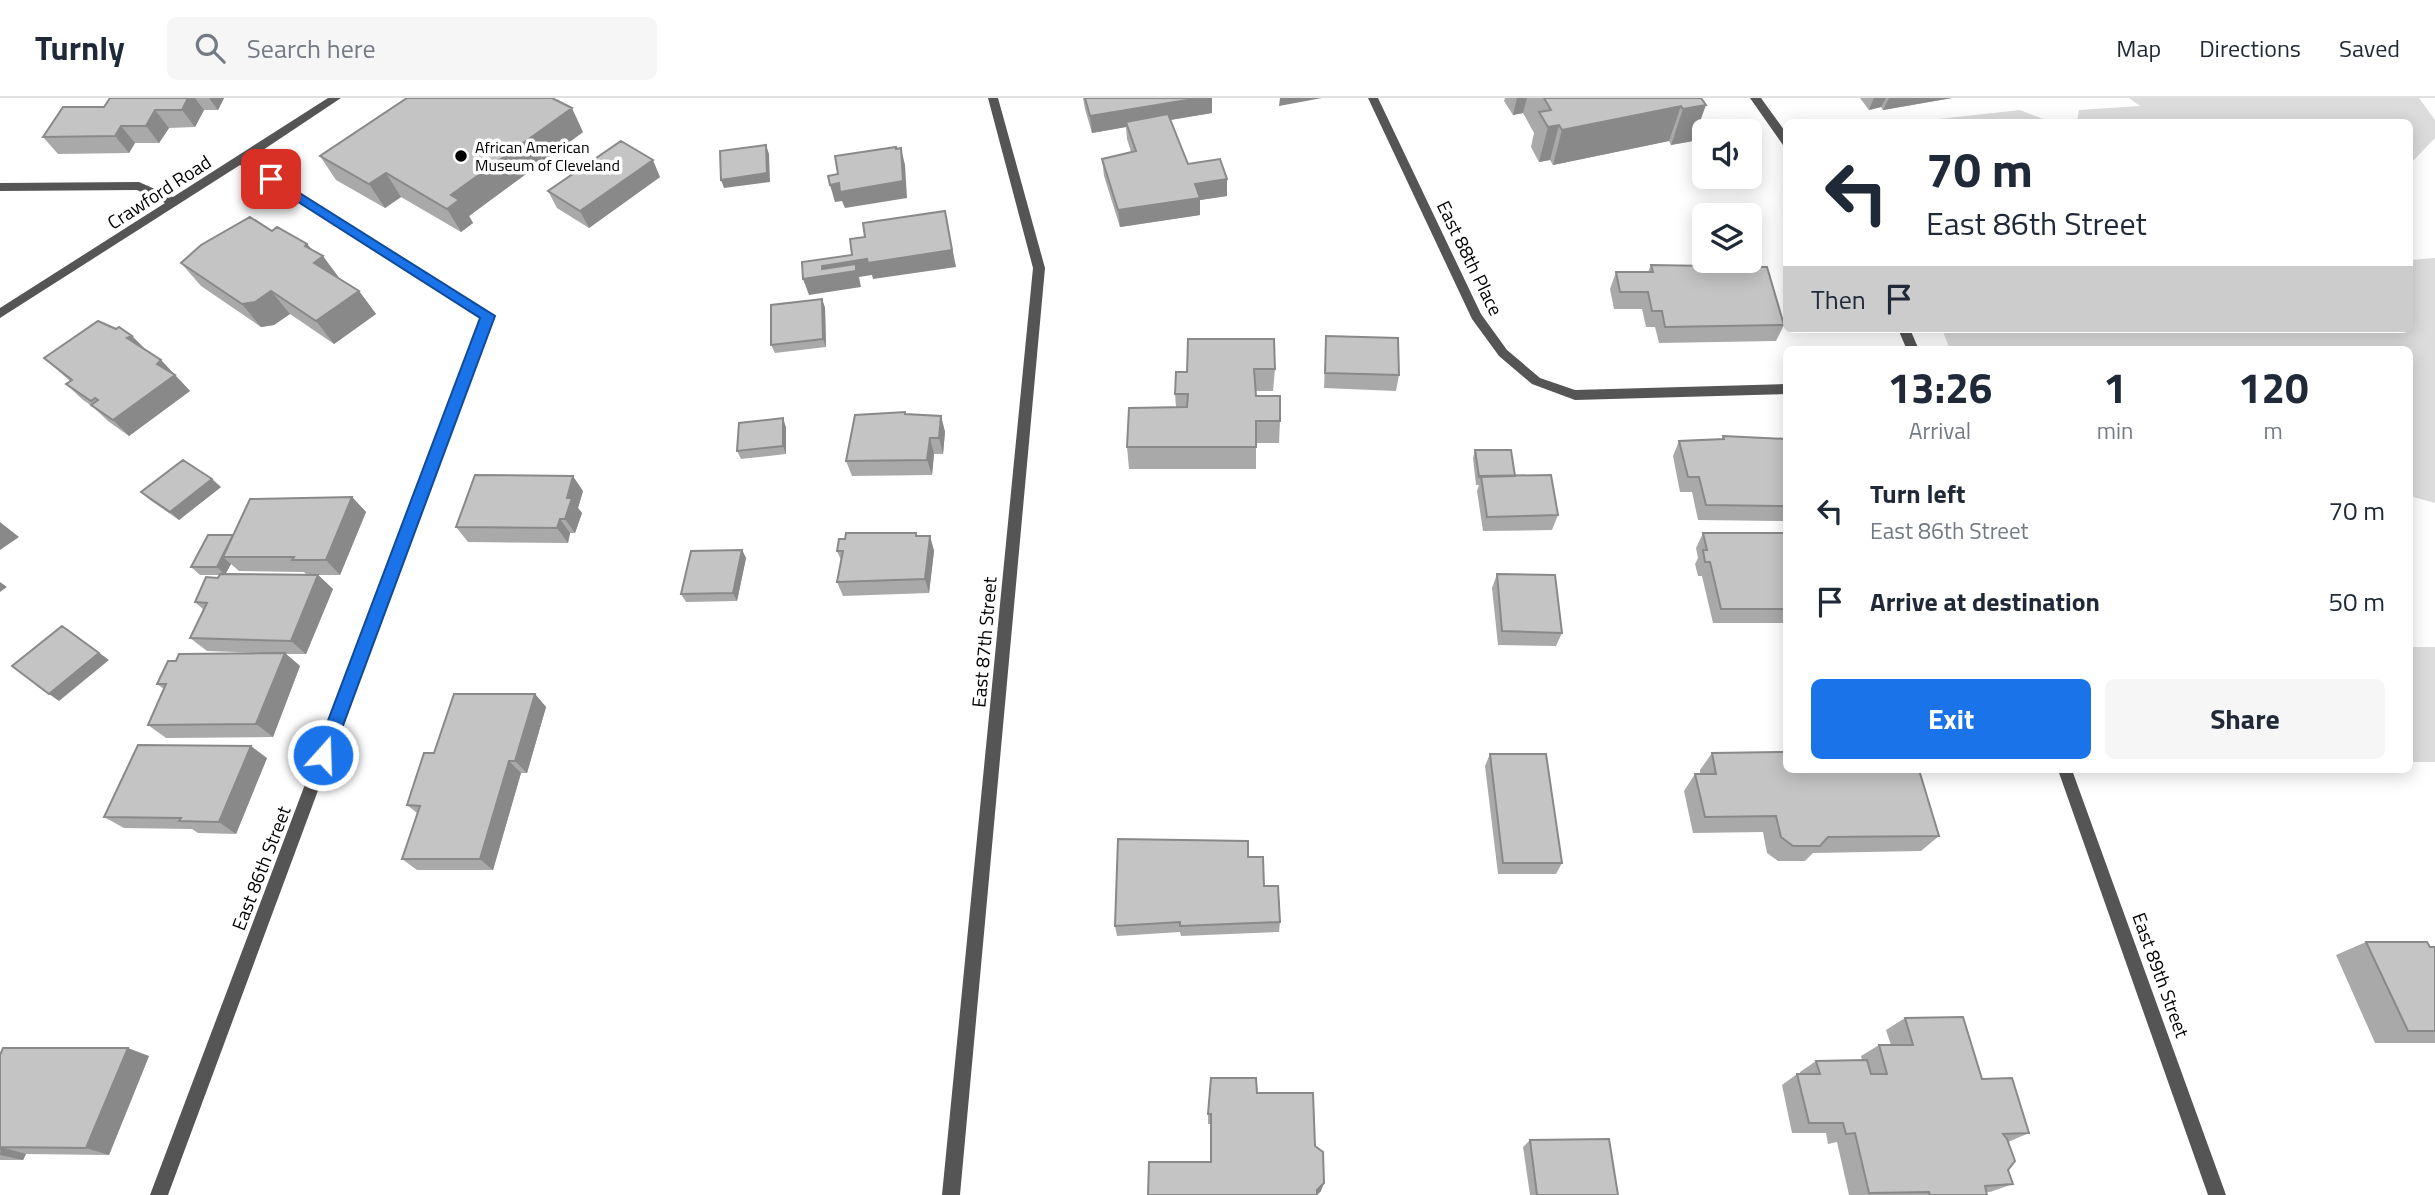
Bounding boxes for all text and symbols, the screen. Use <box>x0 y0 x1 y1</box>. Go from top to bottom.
search box <box>167 17 657 80</box>
text: Turnly <box>35 23 125 73</box>
icon: search <box>191 29 229 67</box>
text: Search here <box>247 29 376 68</box>
text: Map <box>2116 30 2161 66</box>
text: Directions <box>2199 30 2301 66</box>
text: Saved <box>2339 30 2400 66</box>
map controls <box>1692 119 1762 273</box>
button: sound <box>1692 119 1762 189</box>
text: 70 m <box>1926 131 2033 206</box>
place label: African American Museum of Cleveland <box>475 135 620 177</box>
street label: Crawford Road <box>101 147 216 236</box>
icon: left <box>1811 147 1902 238</box>
marker: African American Museum of Cleveland <box>453 148 469 164</box>
pin <box>241 149 301 209</box>
icon: arrive <box>252 160 290 198</box>
street label: East 88th Place <box>1430 195 1511 320</box>
text: East 86th Street <box>1926 199 2147 247</box>
button: layers <box>1692 203 1762 273</box>
text: Then <box>1811 280 1866 319</box>
icon: arrive <box>1880 280 1918 318</box>
text: 13:26 <box>1887 355 1992 419</box>
text: 1 <box>2103 355 2127 419</box>
text: 120 <box>2238 355 2308 419</box>
text: Arrival <box>1909 413 1971 448</box>
text: min <box>2097 413 2133 448</box>
text: m <box>2264 413 2283 448</box>
text: Turn left <box>1870 474 1965 513</box>
text: 70 m <box>2328 491 2385 530</box>
icon: left <box>1811 492 1849 530</box>
text: East 86th Street <box>1870 513 2029 548</box>
street label: East 87th Street <box>963 575 1004 708</box>
text: Arrive at destination <box>1870 582 2100 621</box>
text: 50 m <box>2328 582 2385 621</box>
icon: arrive <box>1811 583 1849 621</box>
button: Exit <box>1811 679 2091 759</box>
button: Share <box>2105 679 2385 759</box>
position arrow <box>286 718 360 792</box>
street label: East 86th Street <box>224 801 298 934</box>
street label: East 89th Street <box>2125 908 2198 1042</box>

